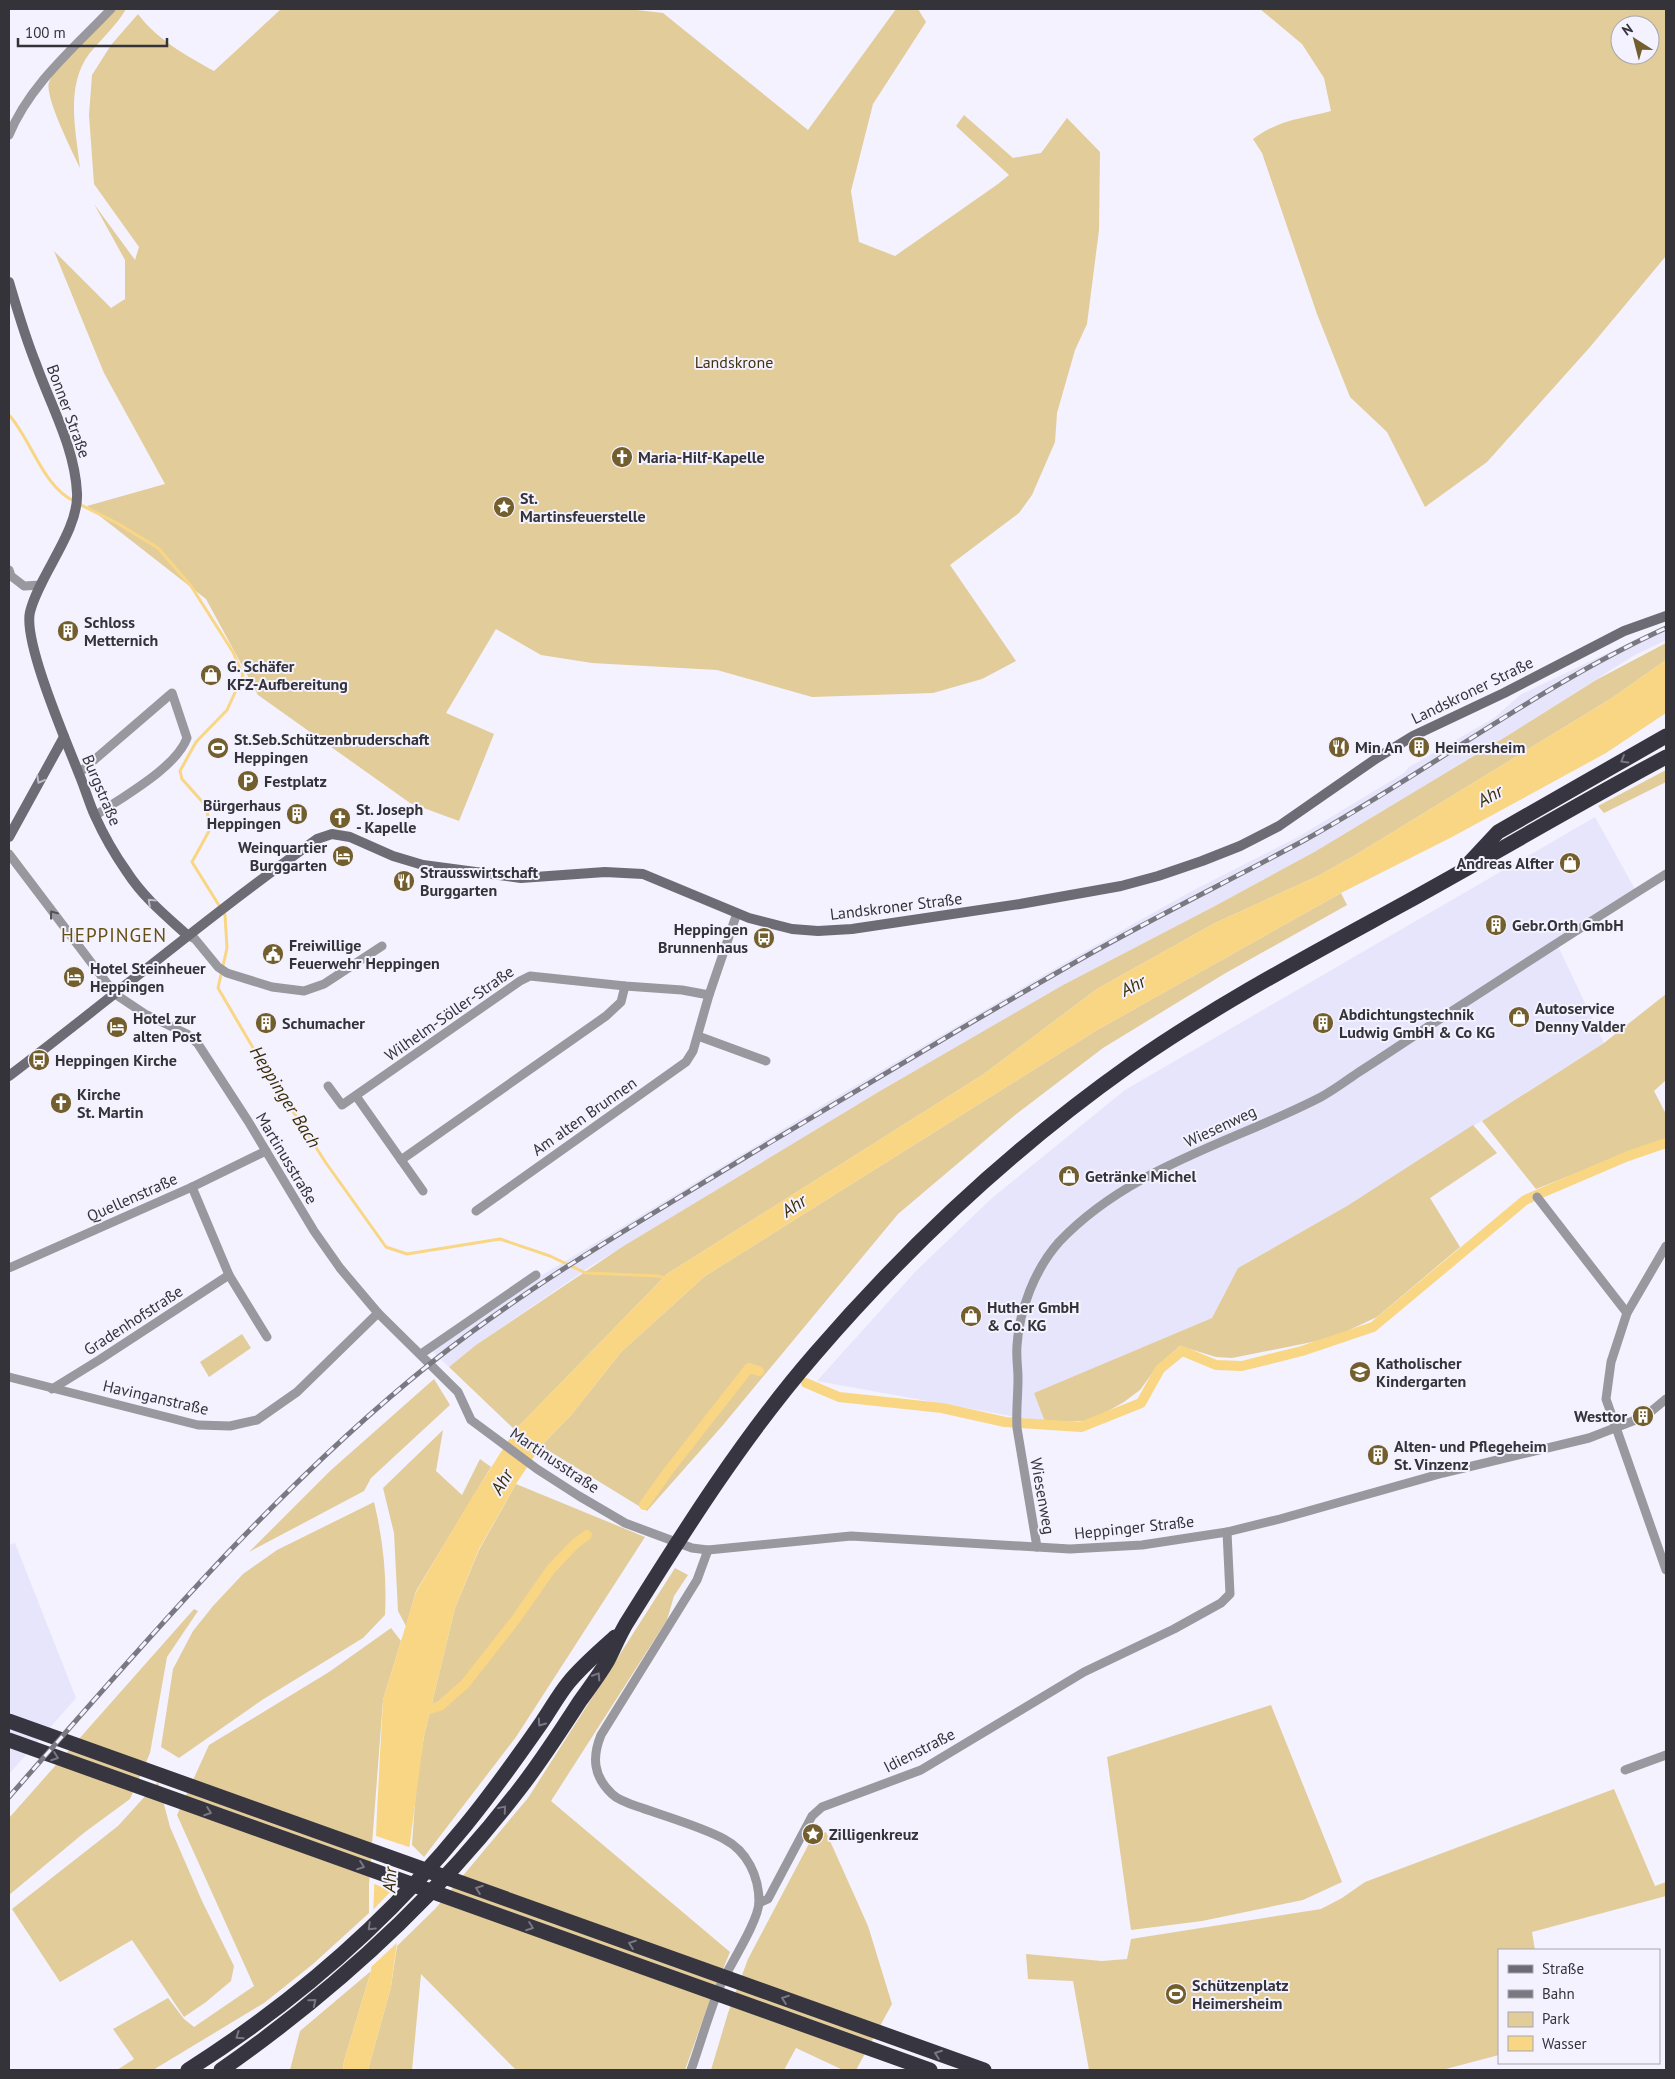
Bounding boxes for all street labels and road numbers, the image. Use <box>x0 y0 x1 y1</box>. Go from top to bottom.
street label: Bonner Straße <box>43 361 95 461</box>
street label: Landskroner Straße <box>1408 652 1536 728</box>
street label: Burgstraße <box>78 752 126 828</box>
street label: Landskroner Straße <box>829 888 963 924</box>
street label: Wilhelm-Söller-Straße <box>381 961 517 1065</box>
street label: Am alten Brunnen <box>528 1072 640 1160</box>
street label: Wiesenweg <box>1181 1101 1259 1151</box>
street label: Martinusstraße <box>252 1108 322 1208</box>
street label: Quellenstraße <box>84 1168 180 1226</box>
street label: Gradenhofstraße <box>80 1281 186 1359</box>
street label: Havinganstraße <box>101 1375 211 1419</box>
street label: Martinusstraße <box>507 1423 603 1497</box>
street label: Wiesenweg <box>1026 1456 1060 1536</box>
street label: Heppinger Straße <box>1073 1511 1195 1543</box>
street label: Idienstraße <box>880 1723 958 1777</box>

